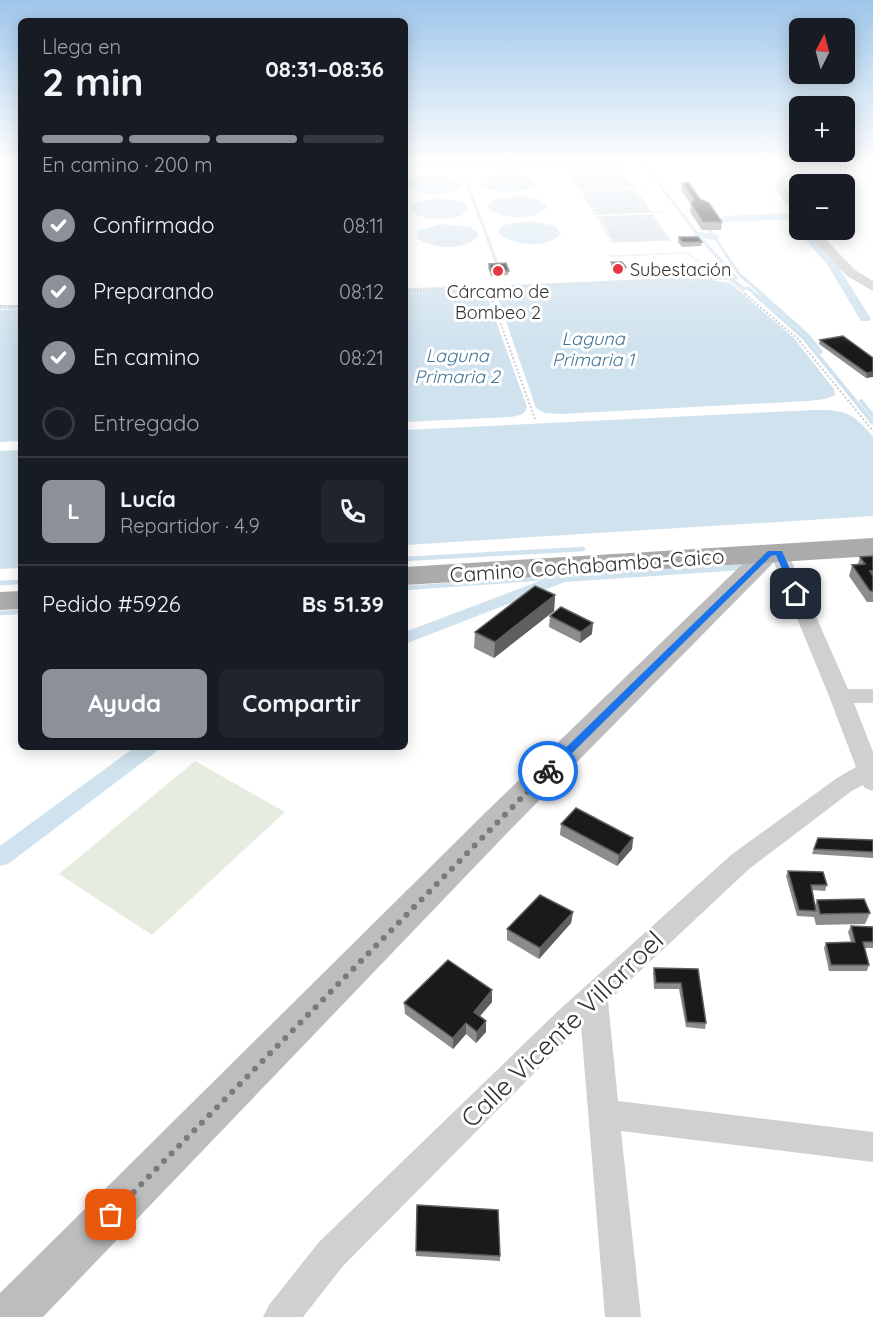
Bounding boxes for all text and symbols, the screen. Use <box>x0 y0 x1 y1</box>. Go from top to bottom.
north arrow <box>789 18 855 84</box>
map controls <box>789 18 855 240</box>
text: Llega en <box>42 34 121 59</box>
text: 08:31–08:36 <box>265 55 384 83</box>
text: 2 min <box>42 57 144 106</box>
button: + <box>789 96 855 162</box>
text: En camino · 200 m <box>42 152 212 177</box>
button: − <box>789 174 855 240</box>
icon: check <box>42 209 75 242</box>
text: Confirmado <box>93 211 214 239</box>
text: 08:11 <box>343 213 384 238</box>
place label: Subestación <box>630 258 731 281</box>
marker: Subestación <box>611 262 625 276</box>
marker: Cárcamo de Bombeo 2 <box>491 264 505 278</box>
icon: check <box>42 275 75 308</box>
text: Preparando <box>93 277 214 305</box>
text: 08:12 <box>339 279 384 304</box>
place label: Cárcamo de Bombeo 2 <box>447 280 549 324</box>
water label: Laguna Primaria 1 <box>552 327 635 371</box>
icon: check <box>42 341 75 374</box>
text: En camino <box>93 343 200 371</box>
water label: Laguna Primaria 2 <box>414 344 502 388</box>
text: 08:21 <box>339 345 384 370</box>
text: Entregado <box>93 409 200 437</box>
button: phone <box>321 480 384 543</box>
text: Lucía <box>120 485 176 513</box>
text: L <box>67 497 80 525</box>
text: Repartidor · 4.9 <box>120 513 260 538</box>
street label: Camino Cochabamba-Caico <box>449 542 725 588</box>
pin <box>770 568 821 619</box>
icon: home <box>779 577 812 610</box>
text: Pedido #5926 <box>42 590 181 618</box>
text: Bs 51.39 <box>302 590 384 618</box>
button: Ayuda <box>42 669 207 738</box>
button: Compartir <box>219 669 384 738</box>
courier <box>518 741 578 801</box>
icon: bike <box>532 755 565 788</box>
street label: Calle Vicente Villarroel <box>454 924 670 1134</box>
pin <box>85 1189 136 1240</box>
icon: bag <box>94 1198 127 1231</box>

